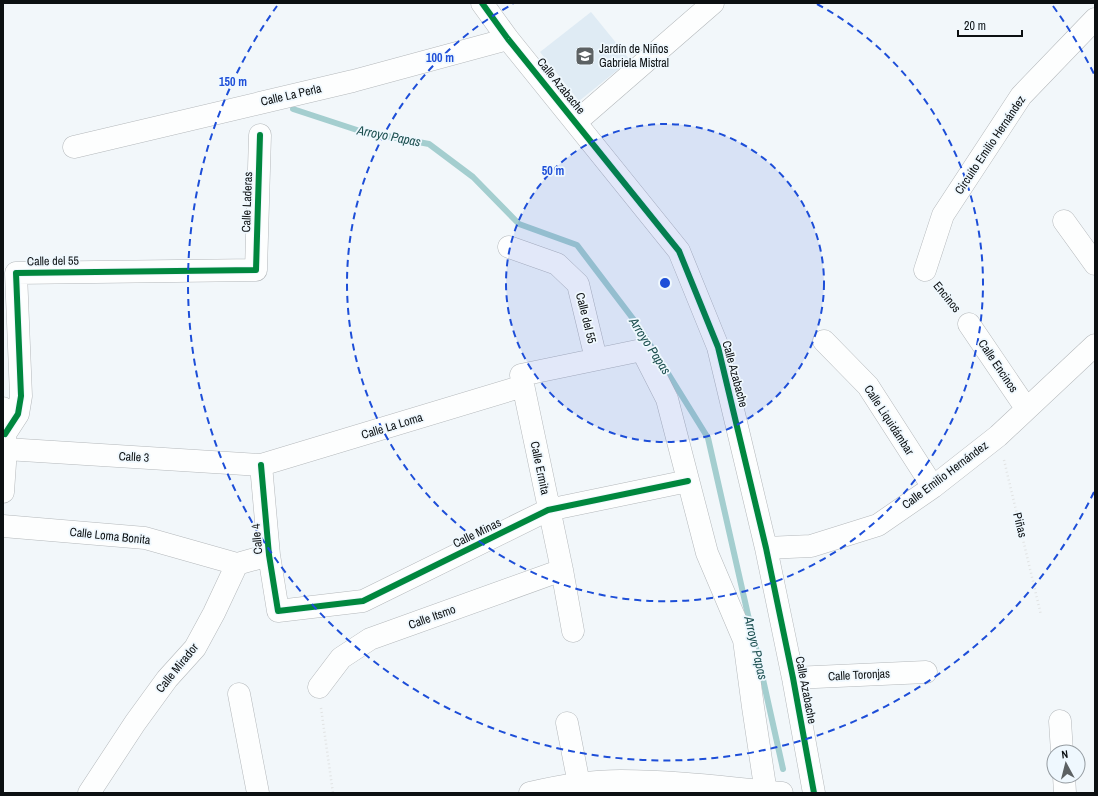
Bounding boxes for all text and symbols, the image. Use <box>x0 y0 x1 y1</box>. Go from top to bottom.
scale bar <box>958 12 1022 38</box>
text: 20 m <box>964 18 986 34</box>
place label: Jardín de Niños Gabriela Mistral <box>599 41 669 71</box>
school or university icon: Jardín de Niños Gabriela Mistral <box>574 45 596 67</box>
text: 100 m <box>426 50 454 66</box>
street label: Calle Azabache <box>533 54 589 118</box>
text: 150 m <box>219 74 247 90</box>
street label: Calle La Perla <box>259 80 323 110</box>
street label: Circuito Emilio Hernández <box>951 92 1029 198</box>
water label: Arroyo Papas <box>355 121 422 151</box>
text: 50 m <box>542 163 564 179</box>
street label: Calle Laderas <box>238 171 256 233</box>
street label: Calle del 55 <box>27 253 80 269</box>
centre of rings <box>658 276 672 290</box>
street label: Encinos <box>930 278 964 316</box>
street label: Calle del 55 <box>572 291 600 346</box>
water label: Arroyo Papas <box>625 313 675 378</box>
street label: Calle Encinos <box>974 336 1022 396</box>
street label: Calle Azabache <box>718 339 752 409</box>
street label: Calle Liquidámbar <box>860 382 918 459</box>
street label: Calle La Loma <box>359 409 425 443</box>
street label: Calle Emilio Hernández <box>899 437 991 513</box>
street label: Calle Ermita <box>527 440 554 497</box>
street label: Calle 3 <box>118 448 150 466</box>
street label: Piñas <box>1009 511 1031 539</box>
street label: Calle Minas <box>450 514 504 552</box>
street label: Calle 4 <box>248 523 266 555</box>
street label: Calle Loma Bonita <box>69 524 152 548</box>
street label: Calle Itsmo <box>406 601 458 633</box>
water label: Arroyo Papas <box>740 614 772 681</box>
street label: Calle Mirador <box>152 639 202 696</box>
street label: Calle Azabache <box>792 655 820 725</box>
street label: Calle Toronjas <box>828 665 891 685</box>
north arrow <box>1046 744 1086 784</box>
text: N <box>1061 747 1069 761</box>

